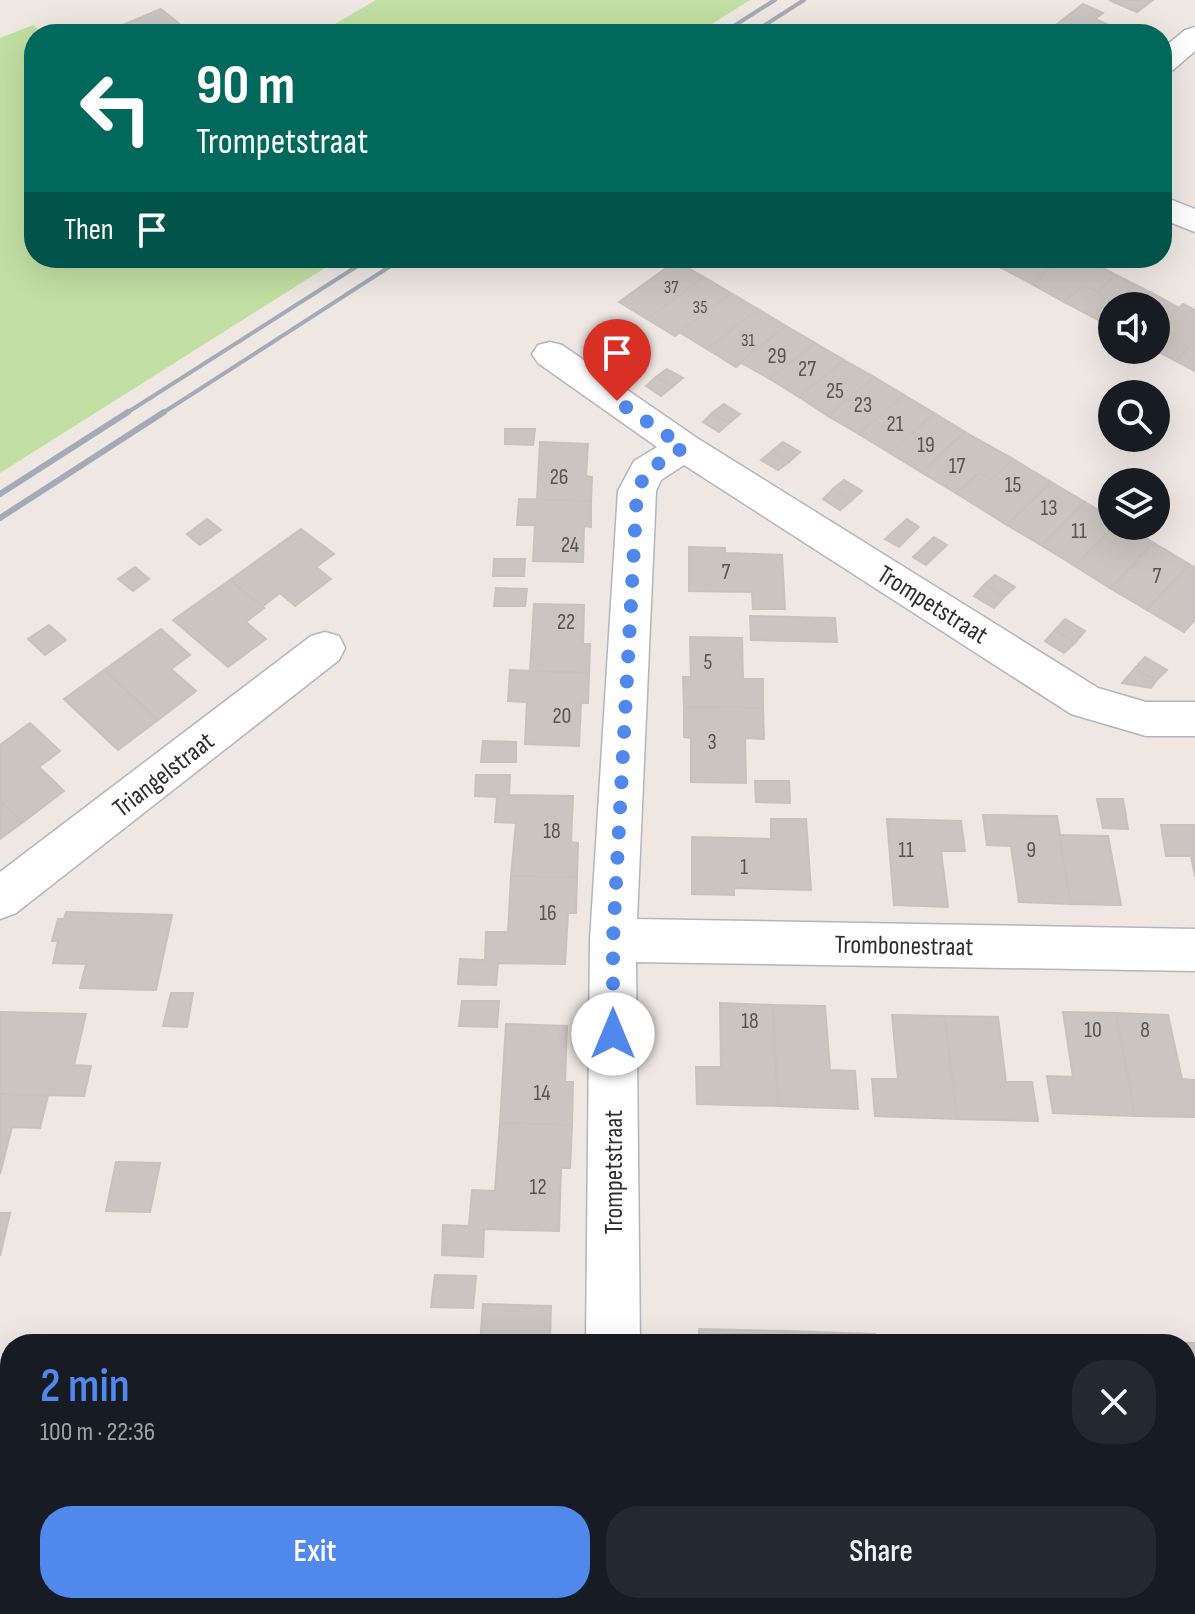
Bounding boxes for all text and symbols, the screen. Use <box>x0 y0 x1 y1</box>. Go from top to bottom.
text: 90 m <box>196 53 295 120</box>
icon: left <box>64 56 168 160</box>
text: Trompetstraat <box>196 121 368 164</box>
icon: arrive <box>130 208 174 252</box>
text: Then <box>64 212 114 248</box>
house number: 37 <box>664 277 679 298</box>
map controls <box>1098 292 1170 540</box>
button: sound <box>1098 292 1170 364</box>
house number: 35 <box>693 297 707 318</box>
pin <box>583 319 651 401</box>
house number: 31 <box>741 330 756 351</box>
icon: arrive <box>595 331 639 375</box>
house number: 29 <box>768 343 786 370</box>
house number: 27 <box>798 356 816 383</box>
house number: 25 <box>826 378 844 405</box>
button: search <box>1098 380 1170 452</box>
house number: 23 <box>854 392 872 419</box>
house number: 21 <box>887 411 904 438</box>
house number: 19 <box>917 432 935 459</box>
house number: 17 <box>949 453 965 480</box>
house number: 26 <box>550 464 568 491</box>
button: layers <box>1098 468 1170 540</box>
house number: 15 <box>1005 472 1021 499</box>
house number: 13 <box>1041 495 1057 522</box>
house number: 11 <box>1071 518 1087 545</box>
house number: 24 <box>561 532 579 559</box>
house number: 7 <box>722 559 731 586</box>
street label: Trompetstraat <box>871 559 993 651</box>
house number: 7 <box>1153 563 1162 590</box>
house number: 22 <box>557 609 575 636</box>
house number: 5 <box>704 649 713 676</box>
house number: 20 <box>553 703 571 730</box>
street label: Triangelstraat <box>107 726 221 824</box>
house number: 3 <box>707 729 717 756</box>
house number: 18 <box>543 818 561 845</box>
house number: 11 <box>898 837 914 864</box>
house number: 9 <box>1026 837 1036 864</box>
house number: 1 <box>740 854 748 881</box>
house number: 16 <box>539 900 557 927</box>
street label: Trombonestraat <box>834 930 974 963</box>
position arrow <box>571 992 655 1076</box>
house number: 18 <box>741 1008 759 1035</box>
house number: 10 <box>1084 1017 1102 1044</box>
house number: 8 <box>1140 1017 1150 1044</box>
house number: 14 <box>534 1080 550 1107</box>
street label: Trompetstraat <box>599 1110 630 1234</box>
house number: 12 <box>529 1174 547 1201</box>
text: 2 min <box>40 1358 130 1415</box>
button: close <box>1072 1360 1156 1444</box>
text: 100 m · 22:36 <box>40 1417 155 1448</box>
button: Exit <box>40 1506 590 1598</box>
button: Share <box>606 1506 1156 1598</box>

